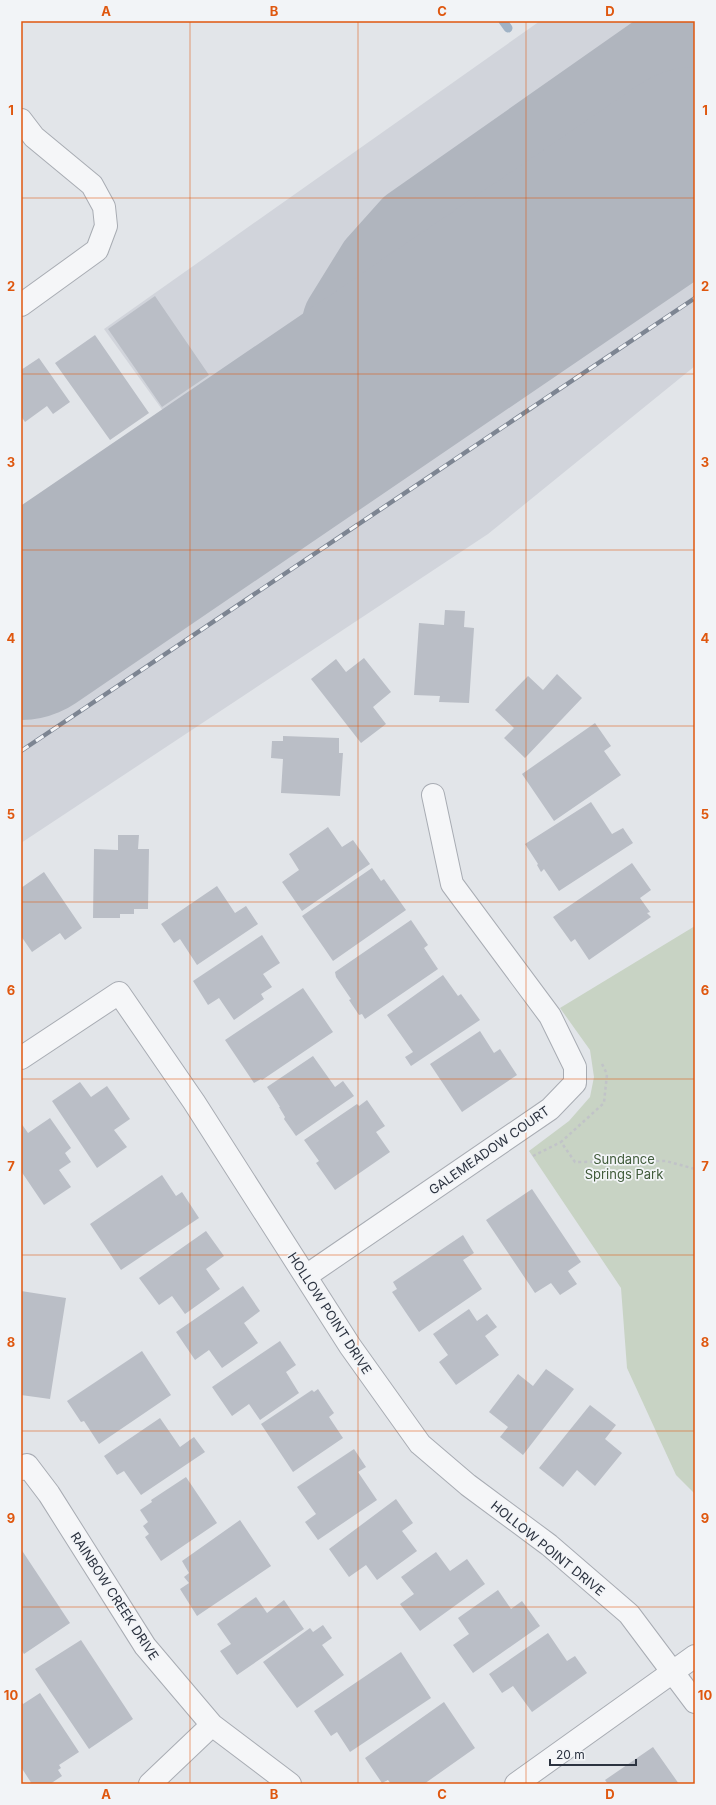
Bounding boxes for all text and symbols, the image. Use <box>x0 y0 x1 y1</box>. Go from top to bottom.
text: A <box>101 3 111 19</box>
text: B <box>270 3 279 19</box>
text: C <box>437 3 447 19</box>
text: D <box>605 3 615 19</box>
text: 1 <box>8 102 14 118</box>
text: 1 <box>702 102 708 118</box>
text: 2 <box>7 278 15 294</box>
text: 2 <box>701 278 709 294</box>
text: 3 <box>7 454 15 470</box>
text: 3 <box>701 454 709 470</box>
text: 4 <box>7 630 16 646</box>
text: 4 <box>701 630 710 646</box>
text: 5 <box>7 806 15 822</box>
text: 5 <box>701 806 709 822</box>
text: 6 <box>7 982 15 998</box>
text: 6 <box>701 982 709 998</box>
street label: GALEMEADOW COURT <box>426 1102 552 1198</box>
park label: Sundance Springs Park <box>585 1151 663 1182</box>
text: 7 <box>7 1158 15 1174</box>
text: 7 <box>701 1158 709 1174</box>
street label: HOLLOW POINT DRIVE <box>285 1249 375 1377</box>
text: 8 <box>7 1334 15 1350</box>
text: 8 <box>701 1334 709 1350</box>
street label: HOLLOW POINT DRIVE <box>488 1497 608 1599</box>
text: 9 <box>7 1510 15 1526</box>
text: 9 <box>701 1510 709 1526</box>
street label: RAINBOW CREEK DRIVE <box>68 1529 162 1663</box>
text: 10 <box>4 1687 18 1703</box>
text: 10 <box>698 1687 712 1703</box>
scale bar <box>550 1741 636 1767</box>
text: 20 m <box>556 1747 585 1762</box>
text: A <box>101 1786 111 1802</box>
text: B <box>270 1786 279 1802</box>
text: C <box>437 1786 447 1802</box>
text: D <box>605 1786 615 1802</box>

